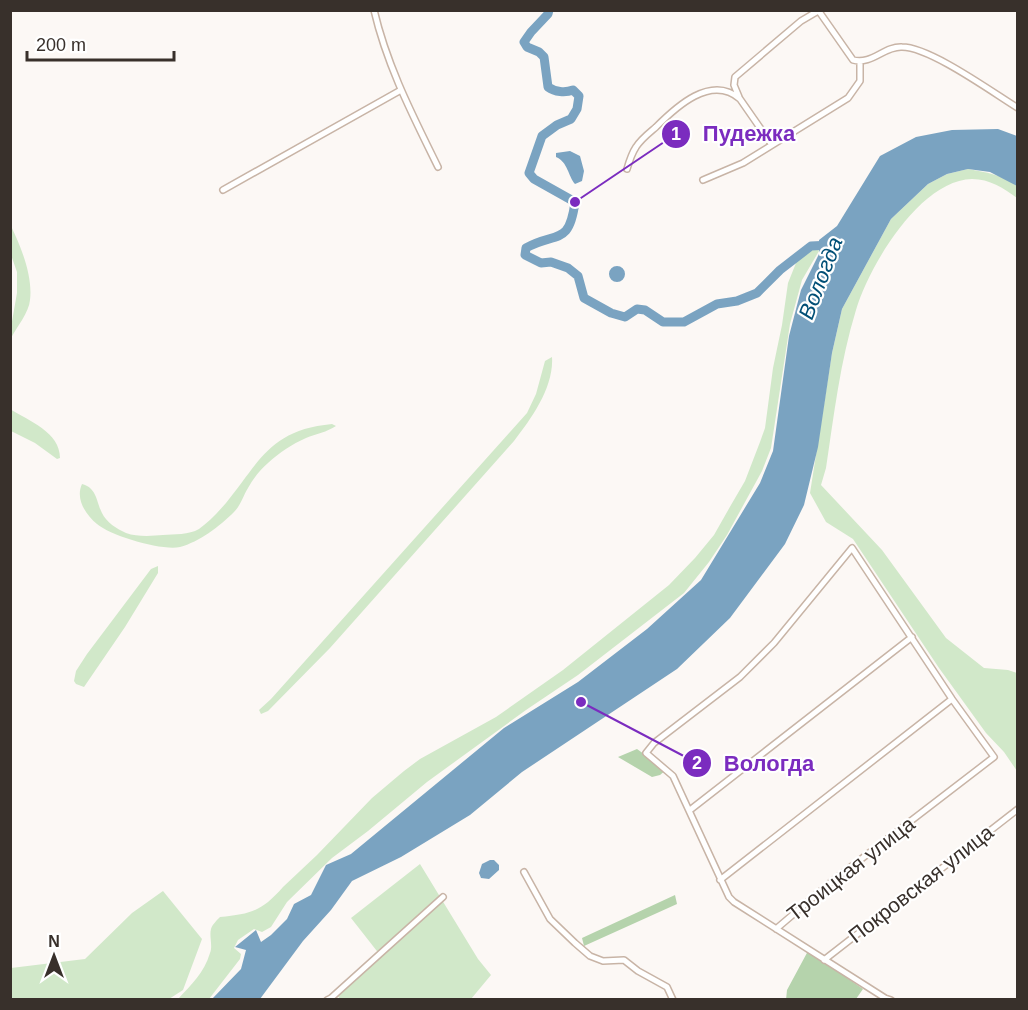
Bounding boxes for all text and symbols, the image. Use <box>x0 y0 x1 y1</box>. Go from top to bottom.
scale bar <box>27 24 174 62</box>
text: 200 m <box>36 35 86 55</box>
callout: Пудежка <box>661 114 807 154</box>
text: Пудежка <box>703 121 796 146</box>
text: 1 <box>671 124 681 144</box>
water label: Вологда <box>793 234 848 323</box>
callout: Вологда <box>682 743 826 783</box>
text: Вологда <box>724 751 815 776</box>
text: 2 <box>692 753 702 773</box>
street label: Троицкая улица <box>783 812 919 925</box>
street label: Покровская улица <box>844 820 998 947</box>
north arrow <box>24 926 84 986</box>
text: N <box>48 933 60 950</box>

